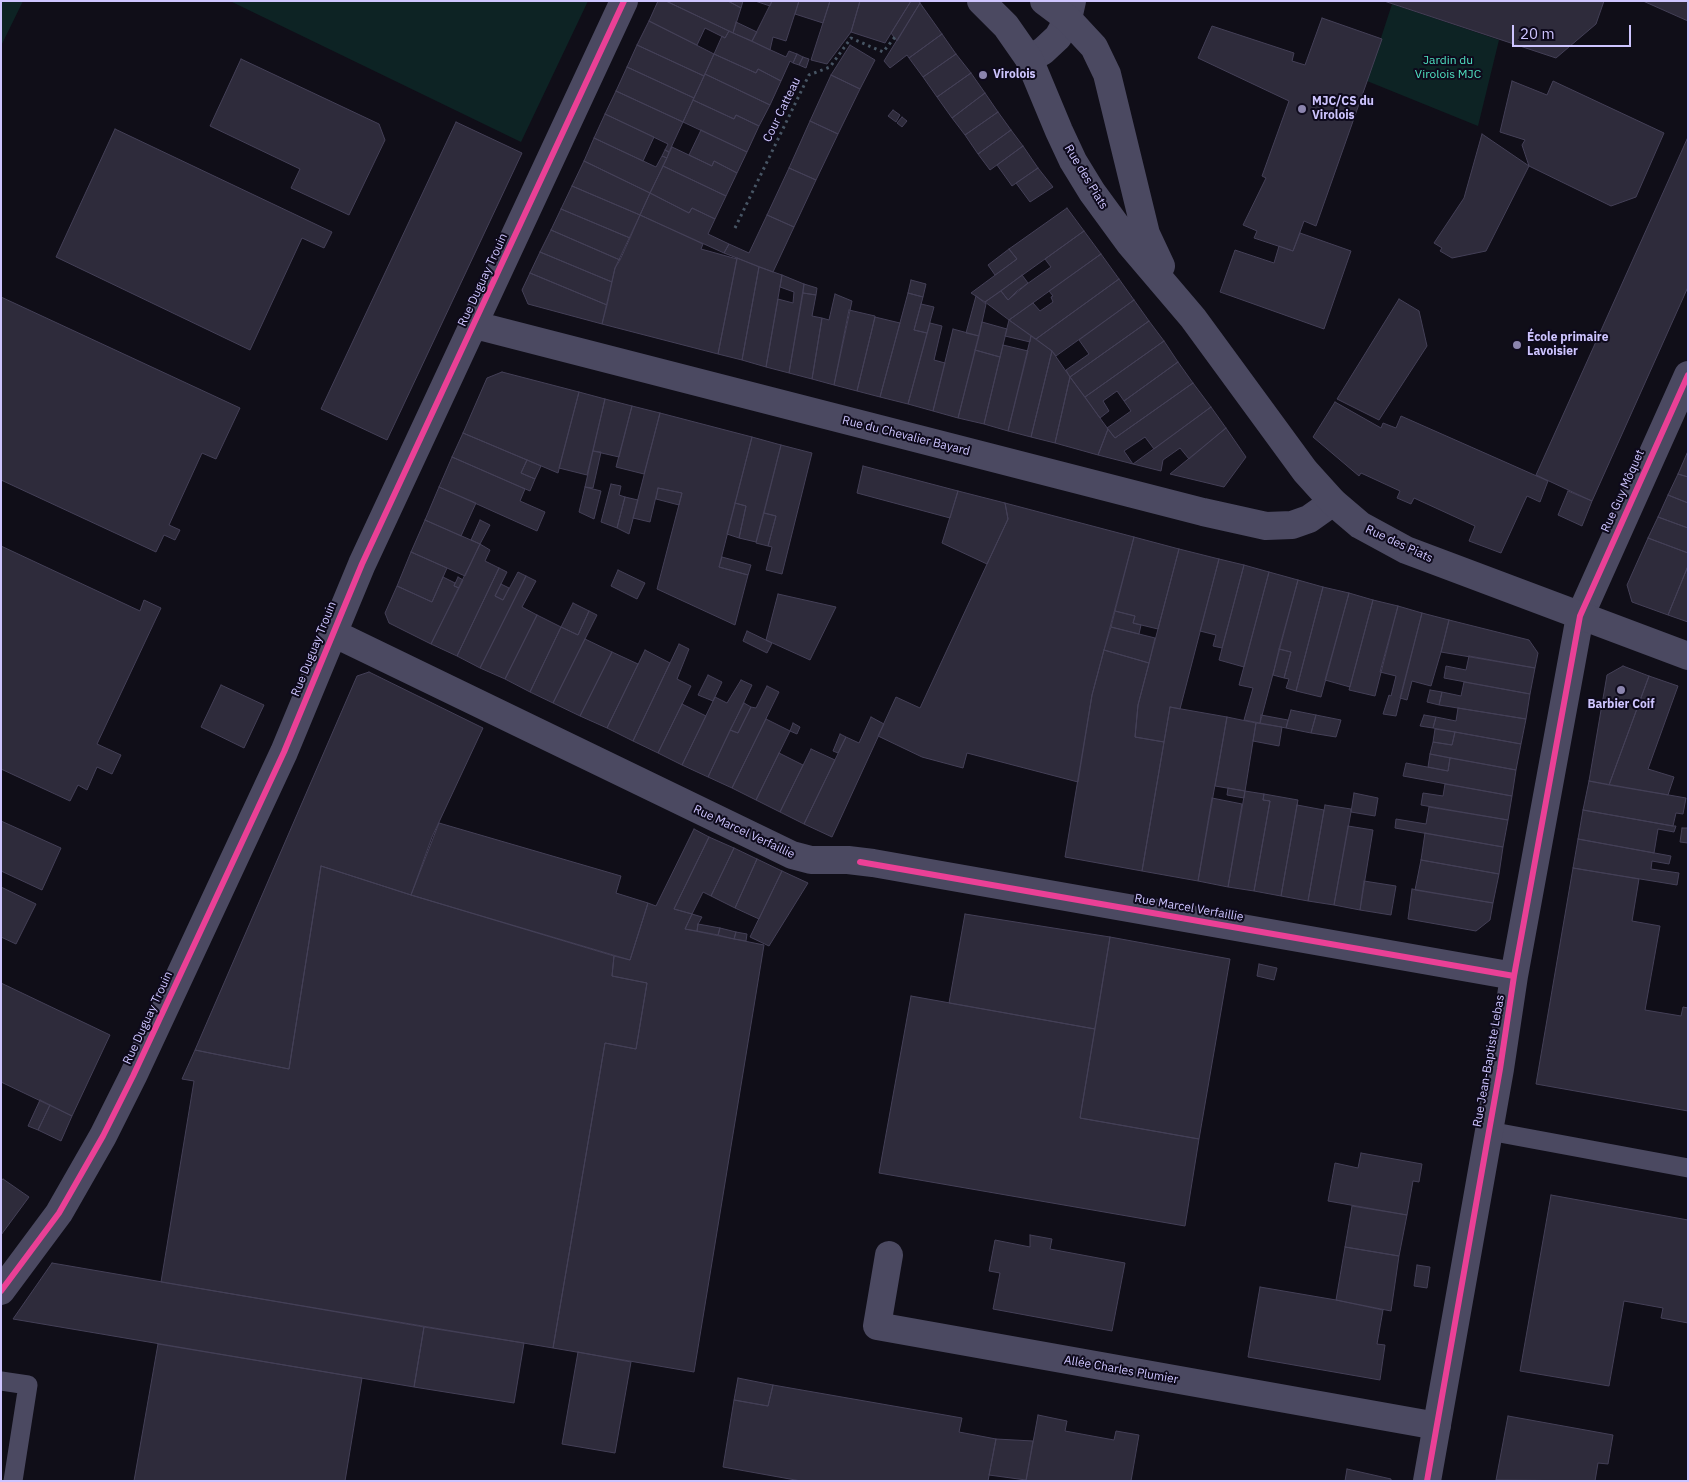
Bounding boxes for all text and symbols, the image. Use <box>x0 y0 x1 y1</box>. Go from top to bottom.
scale bar <box>1514 15 1633 47</box>
text: 20 m <box>1520 24 1555 43</box>
park label: Jardin du Virolois MJC <box>1415 54 1481 82</box>
place label: Virolois <box>993 68 1036 82</box>
marker: Virolois <box>977 69 989 81</box>
street label: Cour Catteau <box>760 75 804 145</box>
place label: MJC/CS du Virolois <box>1312 95 1374 123</box>
marker: MJC/CS du Virolois <box>1296 103 1308 115</box>
street label: Rue des Piats <box>1061 142 1111 212</box>
street label: Rue Duguay Trouin <box>455 231 511 329</box>
place label: École primaire Lavoisier <box>1527 331 1608 359</box>
marker: École primaire Lavoisier <box>1511 339 1523 351</box>
street label: Rue du Chevalier Bayard <box>841 413 971 459</box>
street label: Rue Guy Môquet <box>1598 447 1648 535</box>
street label: Rue des Piats <box>1363 522 1435 566</box>
street label: Rue Duguay Trouin <box>288 599 340 699</box>
marker: Barbier Coif <box>1615 684 1627 696</box>
place label: Barbier Coif <box>1587 698 1655 712</box>
street label: Rue Marcel Verfaillie <box>691 802 797 862</box>
street label: Rue Marcel Verfaillie <box>1133 891 1245 925</box>
street label: Rue Duguay Trouin <box>120 969 176 1067</box>
street label: Rue Jean-Baptiste Lebas <box>1470 994 1508 1128</box>
street label: Allée Charles Plumier <box>1063 1353 1179 1387</box>

